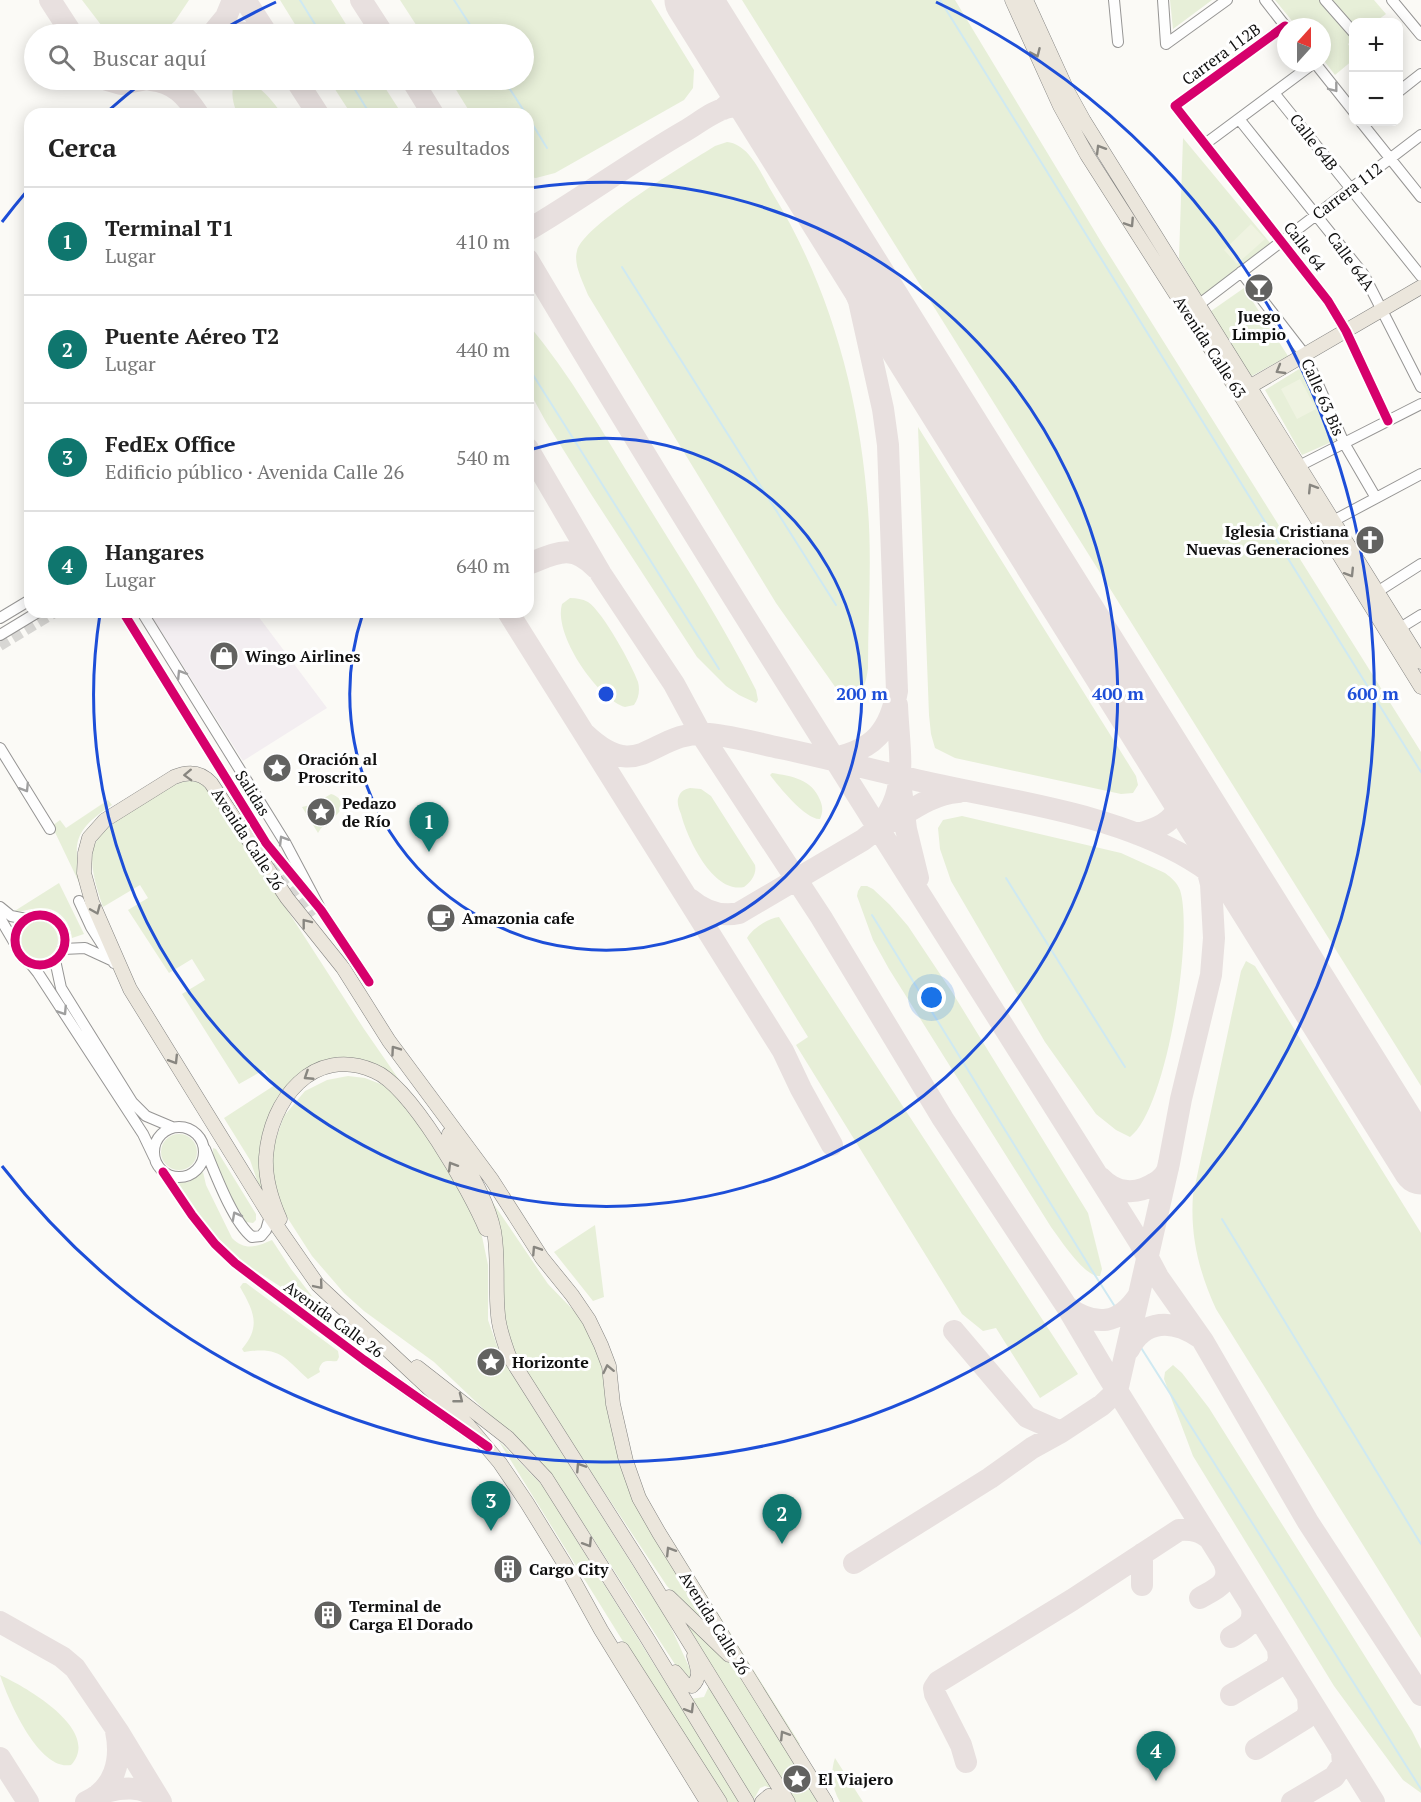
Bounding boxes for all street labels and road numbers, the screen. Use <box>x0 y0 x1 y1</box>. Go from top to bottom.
street label: Carrera 112B <box>1177 18 1265 90</box>
street label: Calle 64B <box>1285 109 1343 175</box>
street label: Carrera 112 <box>1307 157 1387 225</box>
street label: Calle 64 <box>1279 217 1332 276</box>
street label: Calle 64A <box>1322 227 1380 295</box>
street label: Avenida Calle 63 <box>1169 292 1251 402</box>
street label: Calle 63 Bis <box>1296 355 1350 439</box>
street label: Salidas <box>230 766 276 820</box>
street label: Avenida Calle 26 <box>207 784 290 895</box>
street label: Avenida Calle 26 <box>280 1275 389 1363</box>
street label: Avenida Calle 26 <box>674 1567 756 1679</box>

